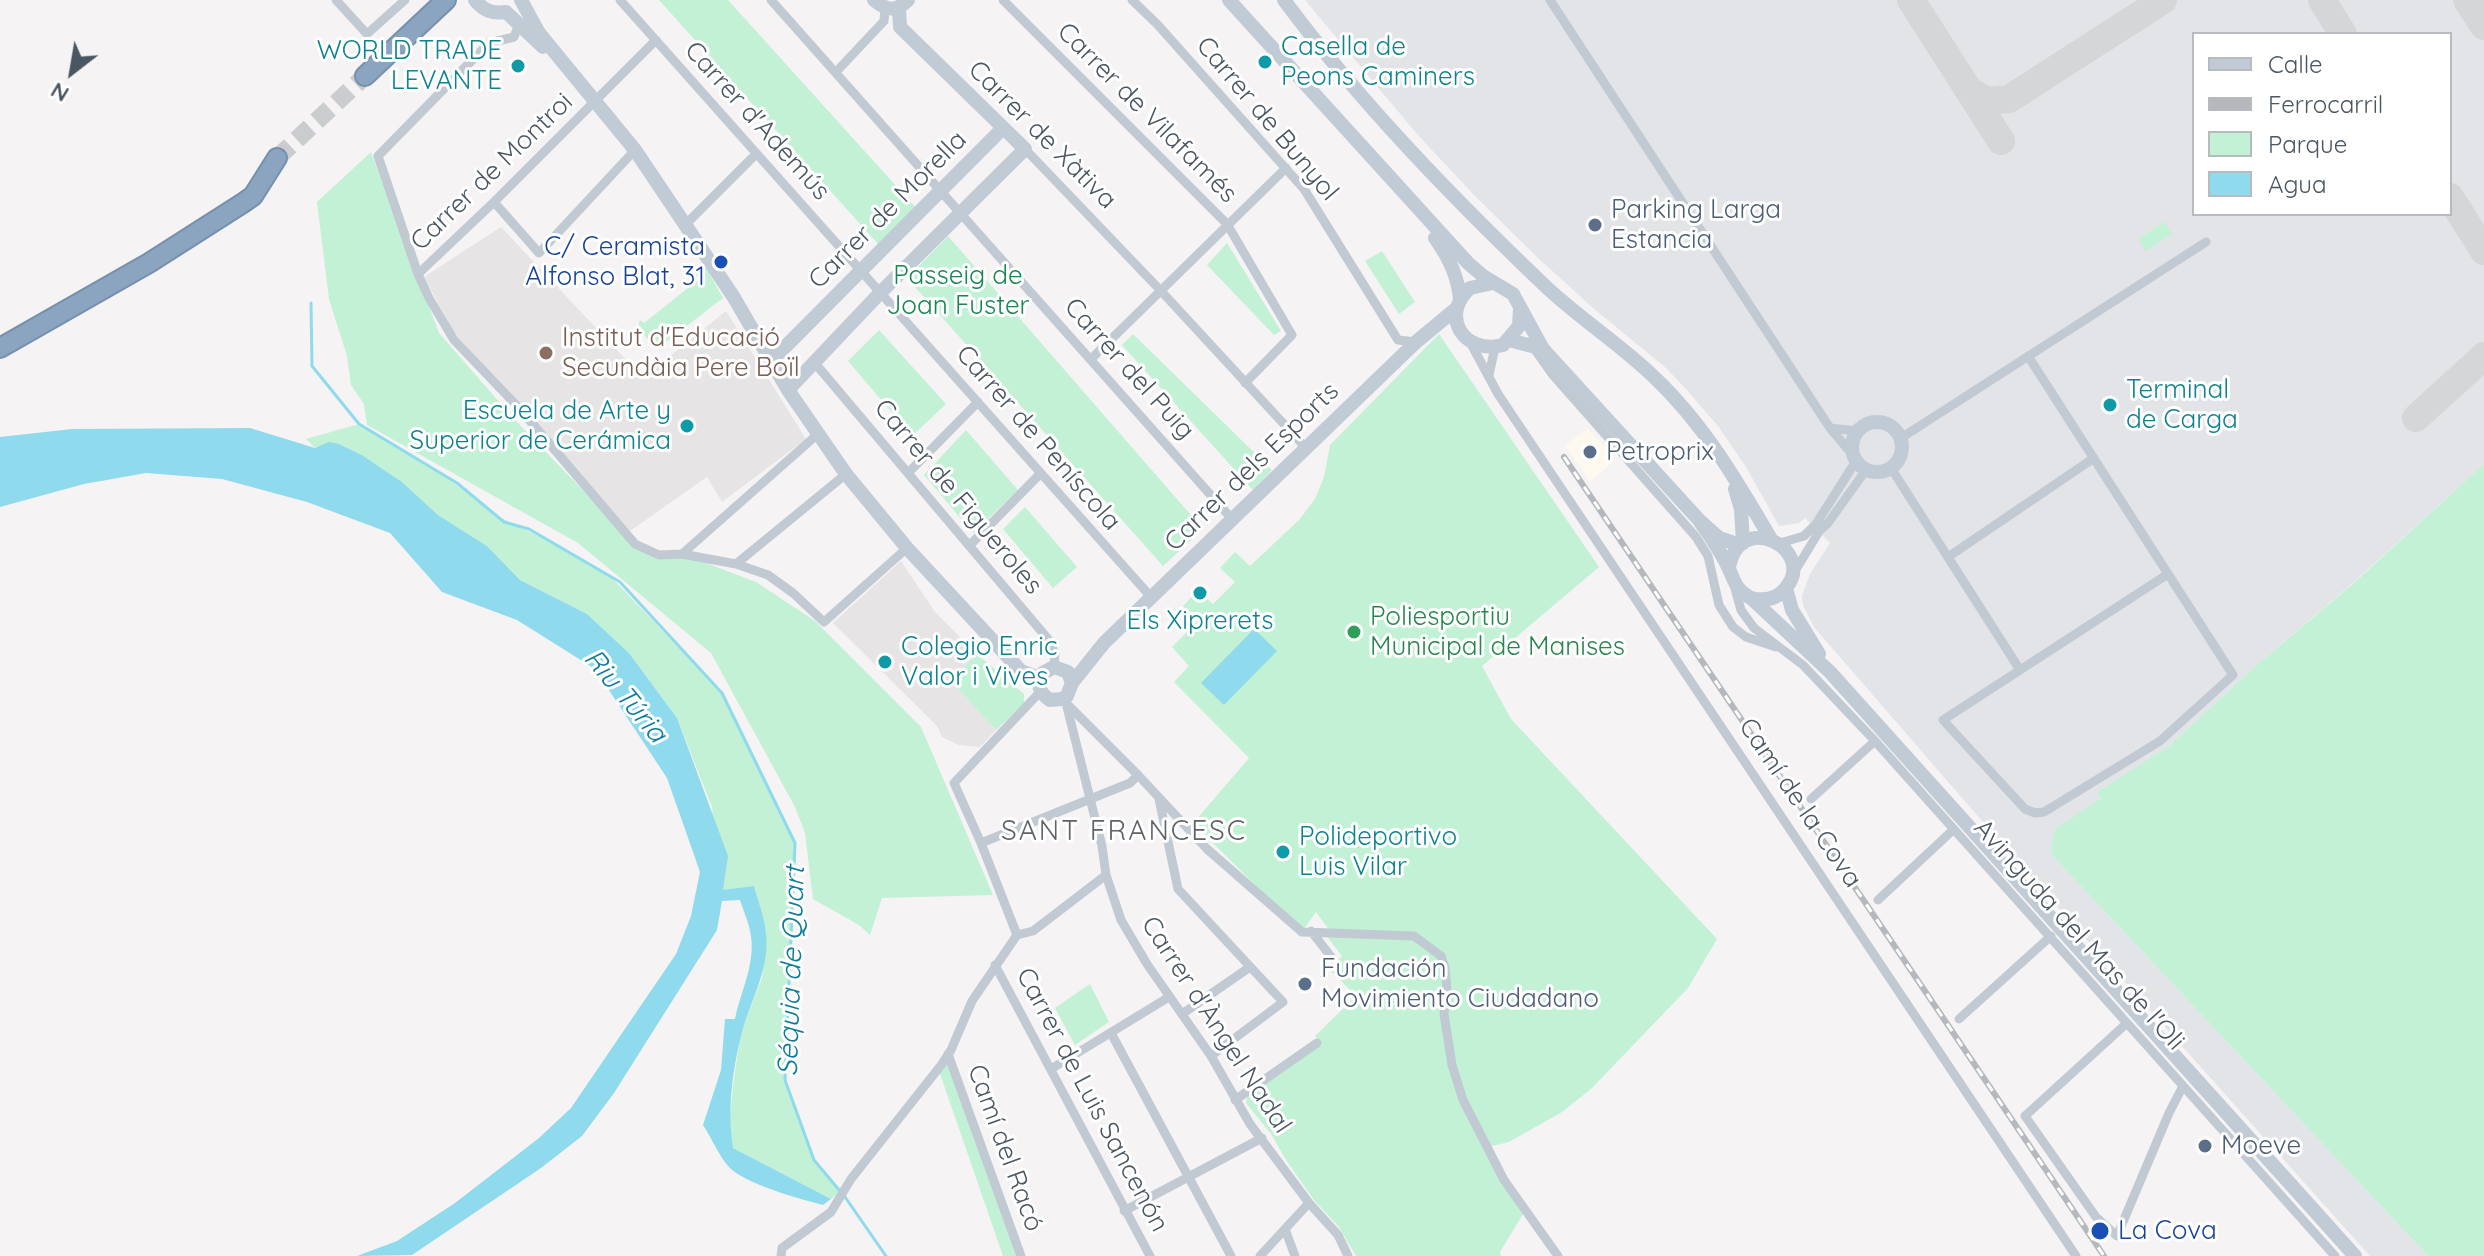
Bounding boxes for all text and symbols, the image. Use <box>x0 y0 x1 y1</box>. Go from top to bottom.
street label: Carrer de Vilafamés <box>1050 16 1244 210</box>
street label: Carrer de Bunyol <box>1189 31 1345 207</box>
place label: Casella de Peons Caminers <box>1281 31 1475 92</box>
north arrow <box>32 32 112 112</box>
legend <box>2192 32 2452 216</box>
place label: WORLD TRADE LEVANTE <box>317 35 502 96</box>
street label: Carrer d'Ademús <box>678 35 836 207</box>
text: Calle <box>2268 49 2323 79</box>
marker: Casella de Peons Caminers <box>1256 53 1274 71</box>
street label: Carrer de Xàtiva <box>961 54 1123 216</box>
marker: WORLD TRADE LEVANTE <box>509 57 527 75</box>
text: N <box>46 76 74 109</box>
street label: Carrer de Montroi <box>404 87 580 257</box>
text: Ferrocarril <box>2268 89 2383 119</box>
street label: Carrer de Morella <box>803 125 973 295</box>
text: Parque <box>2268 129 2347 159</box>
text: Agua <box>2268 169 2327 199</box>
place label: Parking Larga Estancia <box>1611 194 1781 256</box>
marker: Parking Larga Estancia <box>1586 216 1604 234</box>
place label: C/ Ceramista Alfonso Blat, 31 <box>525 231 705 292</box>
marker: C/ Ceramista Alfonso Blat, 31 <box>712 253 730 271</box>
park label: Passeig de Joan Fuster <box>886 260 1030 322</box>
street label: Carrer del Puig <box>1057 292 1201 446</box>
place label: Institut d'Educació Secundàia Pere Boïl <box>562 322 800 384</box>
street label: Carrer de Peníscola <box>949 339 1127 537</box>
marker: Institut d'Educació Secundàia Pere Boïl <box>537 344 555 362</box>
place label: Terminal de Carga <box>2126 374 2238 436</box>
street label: Carrer dels Esports <box>1159 376 1345 558</box>
street label: Carrer de Figueroles <box>867 393 1049 601</box>
place label: Escuela de Arte y Superior de Cerámica <box>410 395 671 456</box>
marker: Terminal de Carga <box>2101 396 2119 414</box>
marker: Escuela de Arte y Superior de Cerámica <box>678 417 696 435</box>
place label: Petroprix <box>1606 436 1714 468</box>
marker: Petroprix <box>1581 443 1599 461</box>
marker: Els Xiprerets <box>1191 584 1209 602</box>
place label: Poliesportiu Municipal de Manises <box>1370 601 1625 662</box>
place label: Els Xiprerets <box>1127 605 1273 637</box>
marker: Poliesportiu Municipal de Manises <box>1345 623 1363 641</box>
place label: Colegio Enric Valor i Vives <box>901 631 1057 692</box>
water label: Riu Túria <box>576 642 674 750</box>
marker: Colegio Enric Valor i Vives <box>876 653 894 671</box>
street label: Camí de la Cova <box>1732 712 1868 894</box>
street label: Avinguda del Mas de l'Oli <box>1967 813 2191 1057</box>
district label: SANT FRANCESC <box>1001 815 1247 849</box>
place label: Polideportivo Luis Vilar <box>1299 821 1457 882</box>
marker: Polideportivo Luis Vilar <box>1274 843 1292 861</box>
water label: Séquia de Quart <box>772 865 812 1077</box>
street label: Carrer d'Àngel Nadal <box>1134 911 1298 1139</box>
place label: Fundación Movimiento Ciudadano <box>1321 953 1599 1014</box>
street label: Carrer de Luis Sancenón <box>1009 963 1175 1237</box>
marker: Fundación Movimiento Ciudadano <box>1296 975 1314 993</box>
street label: Camí del Racó <box>960 1060 1050 1236</box>
place label: Moeve <box>2221 1130 2301 1162</box>
marker: Moeve <box>2196 1137 2214 1155</box>
place label: La Cova <box>2118 1215 2217 1247</box>
marker: La Cova <box>2089 1220 2111 1242</box>

